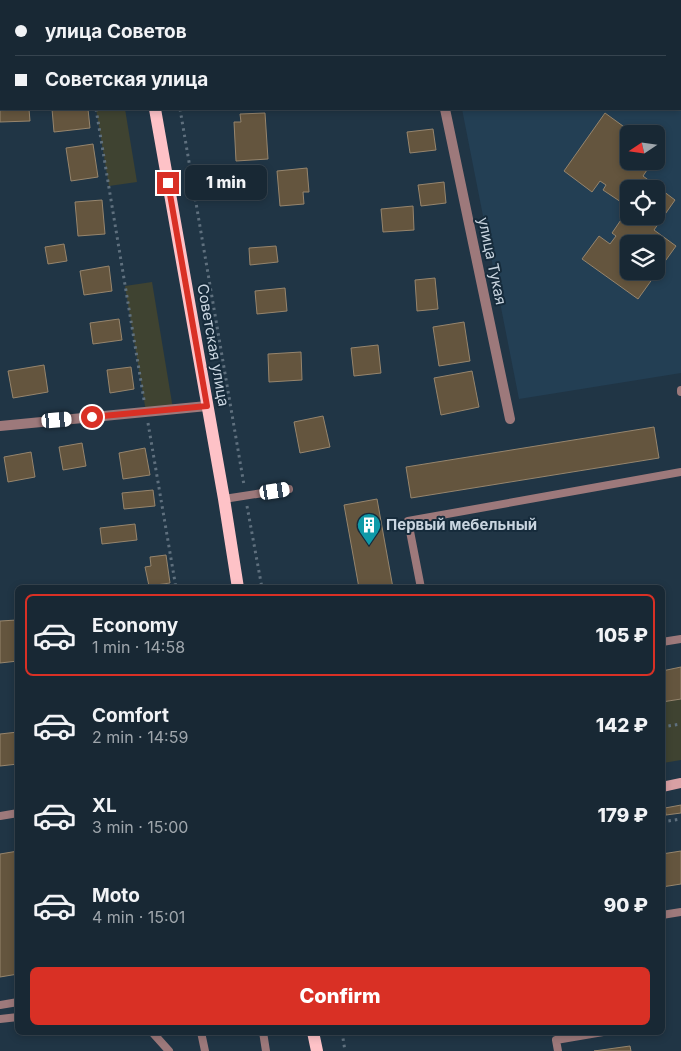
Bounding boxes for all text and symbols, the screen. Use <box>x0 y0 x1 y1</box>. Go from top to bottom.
text: улица Советов <box>45 20 187 43</box>
text: Советская улица <box>45 68 208 91</box>
north arrow <box>620 125 665 170</box>
map controls <box>620 125 665 280</box>
callout: 1 min <box>186 166 268 200</box>
route end <box>157 172 179 194</box>
text: 1 min <box>206 172 246 192</box>
button: locate <box>620 180 665 225</box>
street label: улица Тукая <box>474 215 511 306</box>
button: layers <box>620 235 665 280</box>
street label: Советская улица <box>193 282 234 408</box>
route start <box>81 406 103 428</box>
car <box>41 411 72 429</box>
car <box>259 481 290 501</box>
building icon: Первый мебельный <box>356 512 382 546</box>
place label: Первый мебельный <box>386 515 537 534</box>
icon: car <box>32 613 77 658</box>
text: Economy <box>92 614 178 637</box>
text: 105 ₽ <box>596 624 648 647</box>
text: 1 min · 14:58 <box>92 637 185 657</box>
icon: car <box>32 703 77 748</box>
text: Comfort <box>92 704 169 727</box>
text: 142 ₽ <box>596 714 648 737</box>
text: 2 min · 14:59 <box>92 727 188 747</box>
icon: car <box>32 793 77 838</box>
text: XL <box>92 794 117 817</box>
text: 179 ₽ <box>597 804 648 827</box>
text: 3 min · 15:00 <box>92 817 188 837</box>
icon: car <box>32 883 77 928</box>
text: Moto <box>92 884 140 907</box>
text: 90 ₽ <box>604 894 648 917</box>
text: 4 min · 15:01 <box>92 907 185 927</box>
button: Confirm <box>30 967 650 1025</box>

